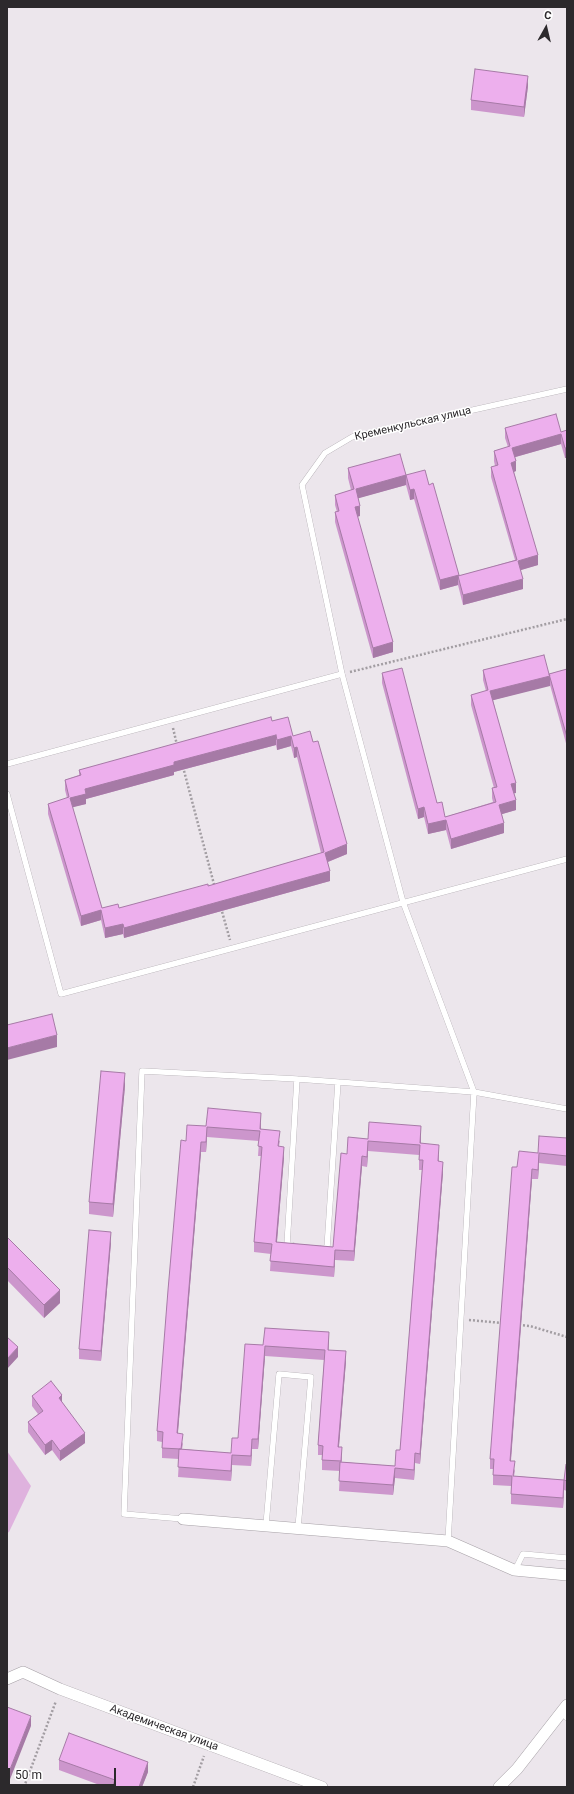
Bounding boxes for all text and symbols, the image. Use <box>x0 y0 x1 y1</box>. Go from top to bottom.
north arrow <box>526 8 566 48</box>
text: С <box>543 9 552 23</box>
street label: Кременкульская улица <box>353 404 473 444</box>
street label: Академическая улица <box>108 1702 220 1754</box>
scale bar <box>10 1760 118 1786</box>
text: 50 m <box>15 1768 42 1782</box>

